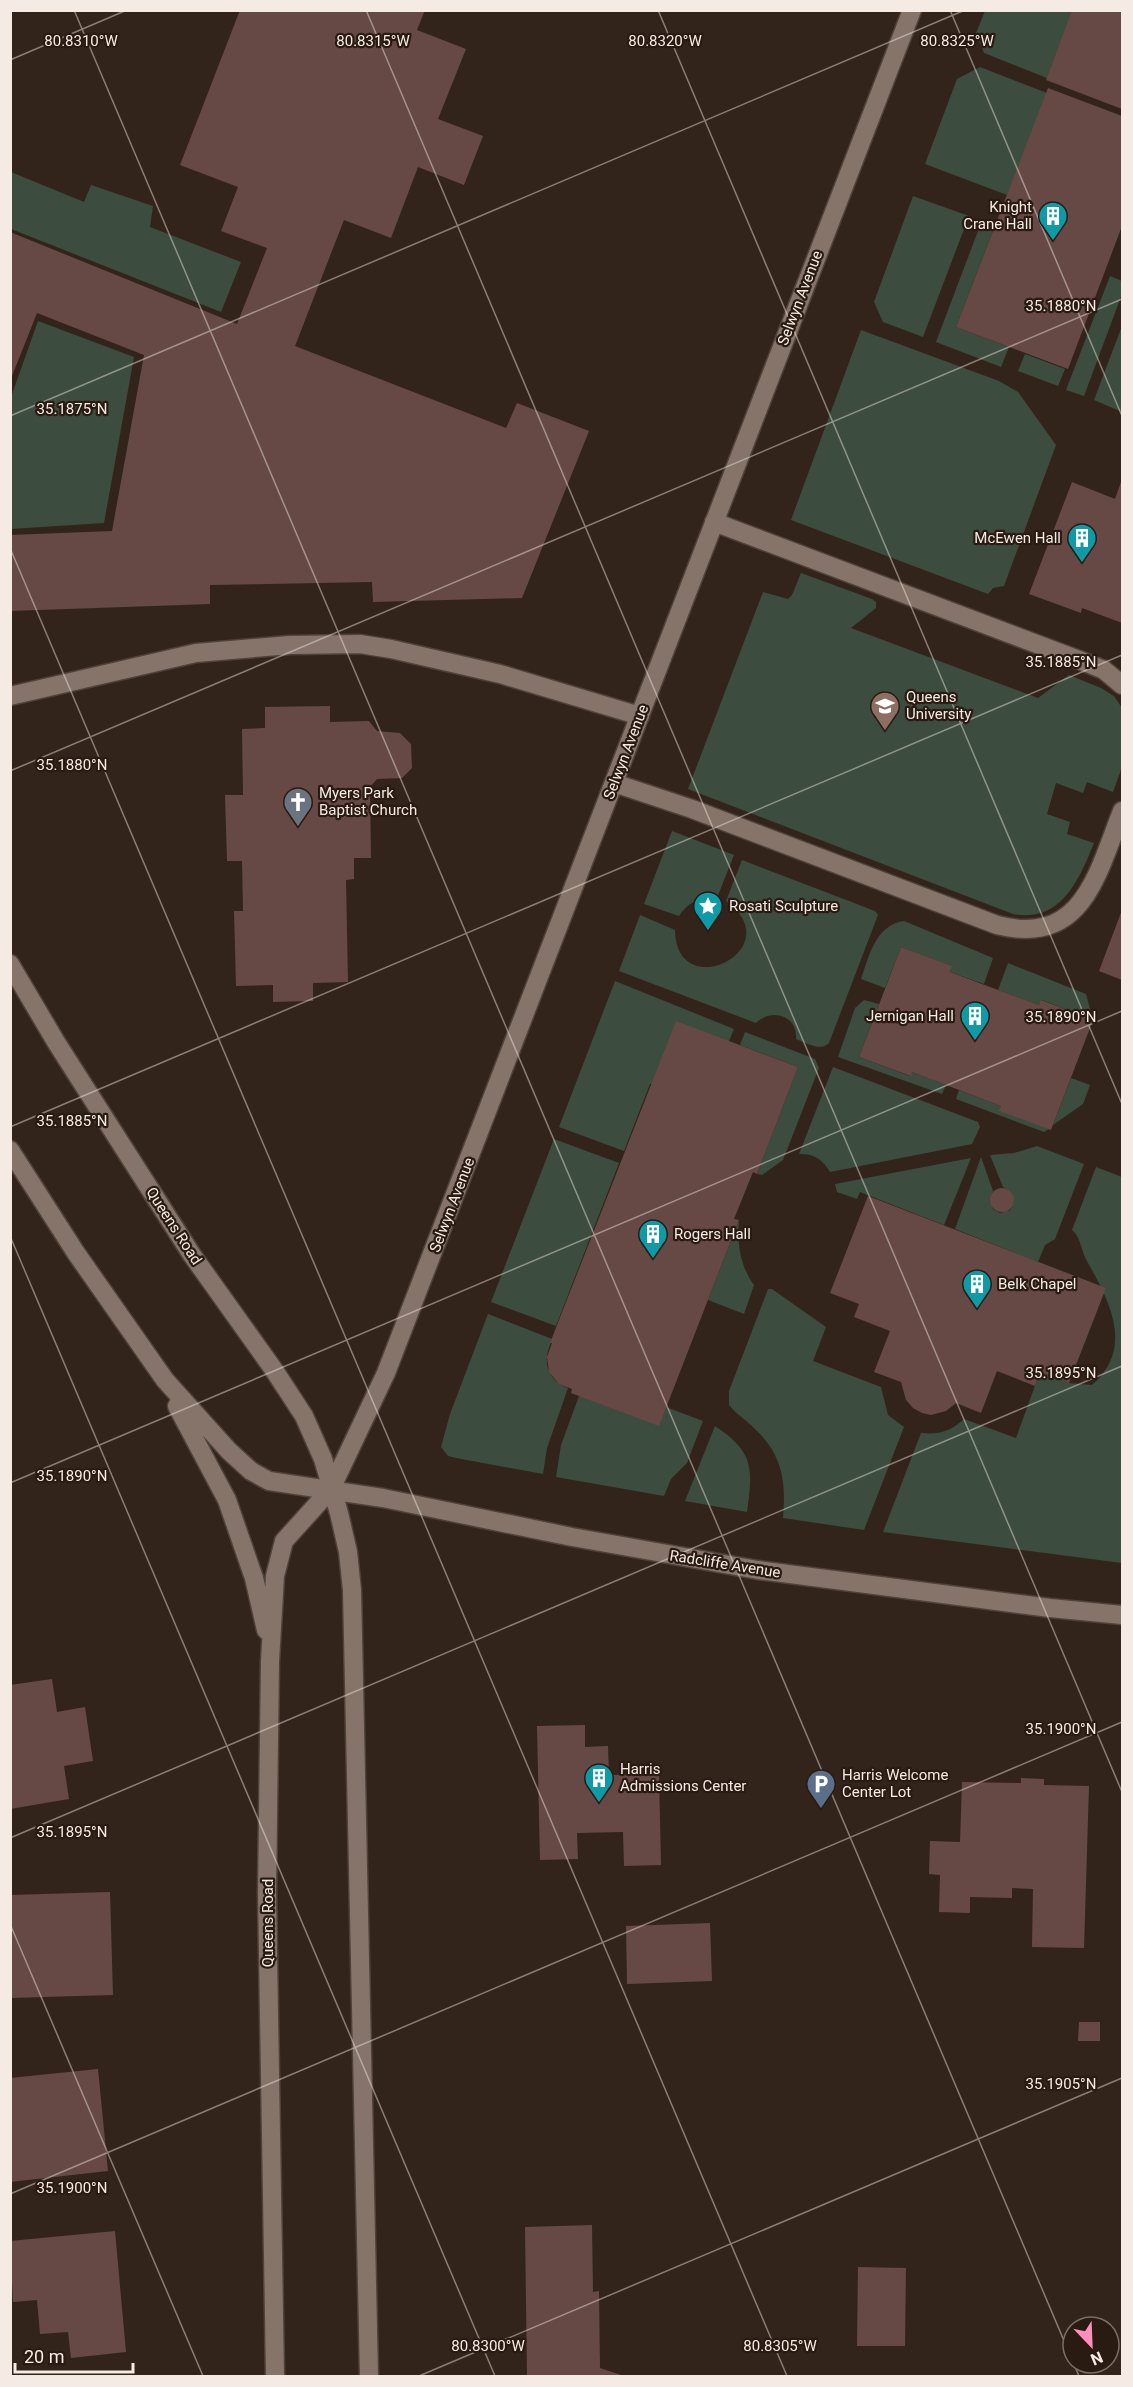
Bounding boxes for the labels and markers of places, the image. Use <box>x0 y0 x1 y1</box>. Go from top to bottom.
place label: Knight Crane Hall <box>963 198 1032 233</box>
building icon: Knight Crane Hall <box>1037 200 1069 242</box>
building icon: McEwen Hall <box>1066 522 1098 564</box>
place label: McEwen Hall <box>974 529 1061 547</box>
place label: Queens University <box>906 688 971 723</box>
school or university icon: Queens University <box>869 690 901 732</box>
place label: Myers Park Baptist Church <box>319 784 417 819</box>
church icon: Myers Park Baptist Church <box>282 786 314 828</box>
place icon: Rosati Sculpture <box>692 890 724 932</box>
place label: Rosati Sculpture <box>729 897 838 915</box>
building icon: Jernigan Hall <box>959 1000 991 1042</box>
place label: Jernigan Hall <box>866 1007 954 1025</box>
building icon: Rogers Hall <box>637 1218 669 1260</box>
place label: Rogers Hall <box>674 1225 751 1243</box>
building icon: Belk Chapel <box>961 1268 993 1310</box>
place label: Belk Chapel <box>998 1275 1076 1293</box>
place label: Harris Admissions Center <box>620 1760 746 1795</box>
building icon: Harris Admissions Center <box>583 1762 615 1804</box>
place label: Harris Welcome Center Lot <box>842 1766 948 1801</box>
parking icon: Harris Welcome Center Lot <box>805 1768 837 1810</box>

